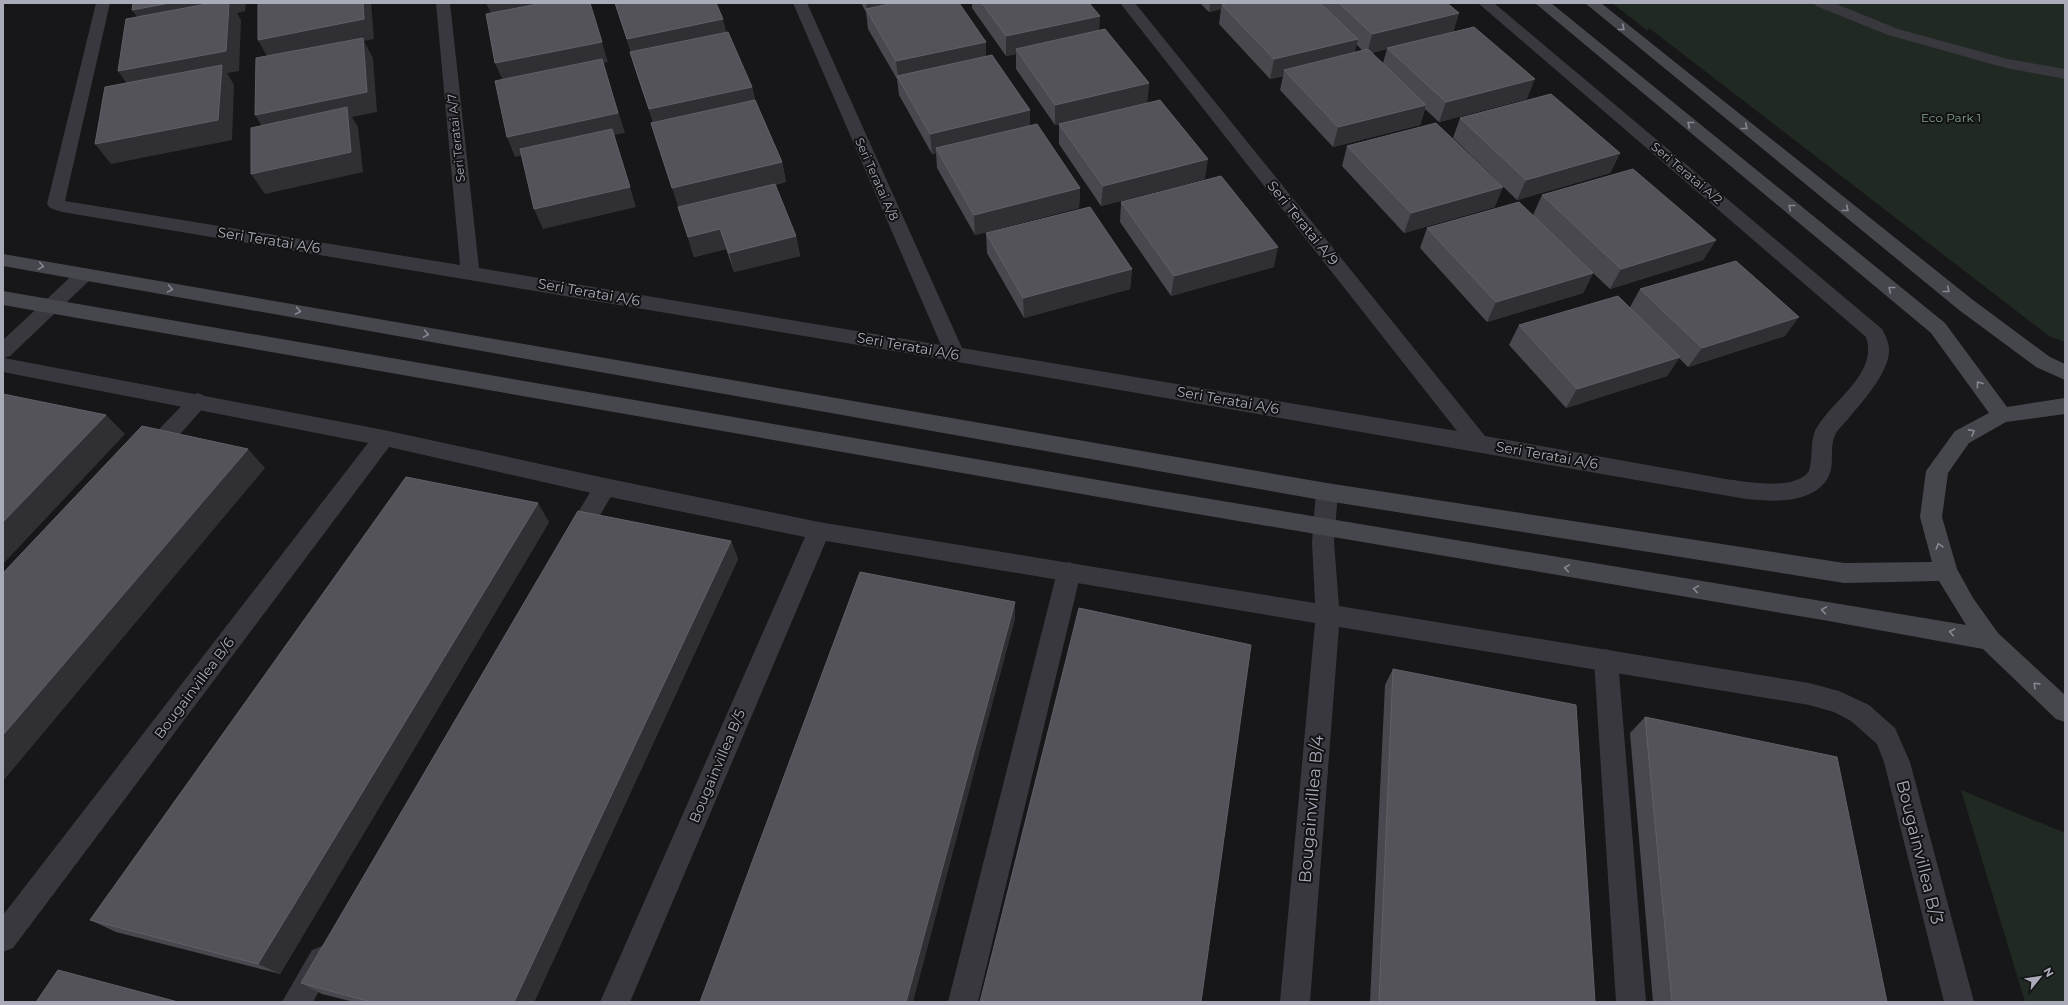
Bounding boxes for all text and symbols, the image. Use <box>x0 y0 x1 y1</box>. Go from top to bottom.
one-way arrow <box>1618 23 1625 30</box>
street label: Seri Teratai A/7 <box>444 93 468 183</box>
park label: Eco Park 1 <box>1921 110 1981 125</box>
one-way arrow <box>1688 122 1695 129</box>
one-way arrow <box>1741 122 1748 129</box>
street label: Seri Teratai A/8 <box>852 135 902 223</box>
street label: Seri Teratai A/2 <box>1648 139 1726 207</box>
street label: Seri Teratai A/9 <box>1263 177 1343 269</box>
one-way arrow <box>1788 204 1795 211</box>
one-way arrow <box>1842 204 1849 211</box>
street label: Seri Teratai A/6 <box>216 223 322 257</box>
one-way arrow <box>38 262 45 270</box>
street label: Seri Teratai A/6 <box>536 274 642 310</box>
one-way arrow <box>166 284 173 292</box>
one-way arrow <box>1943 286 1950 293</box>
one-way arrow <box>1889 287 1896 294</box>
one-way arrow <box>295 306 301 314</box>
street label: Seri Teratai A/6 <box>855 328 961 364</box>
one-way arrow <box>422 329 429 337</box>
one-way arrow <box>1977 381 1984 388</box>
street label: Seri Teratai A/6 <box>1175 382 1281 418</box>
one-way arrow <box>1968 429 1975 436</box>
street label: Seri Teratai A/6 <box>1494 437 1600 473</box>
one-way arrow <box>1935 543 1944 550</box>
one-way arrow <box>1564 564 1571 573</box>
one-way arrow <box>1693 585 1699 594</box>
one-way arrow <box>1821 606 1827 615</box>
one-way arrow <box>1949 629 1955 637</box>
street label: Bougainvillea B/6 <box>150 633 238 742</box>
one-way arrow <box>2033 682 2041 690</box>
street label: Bougainvillea B/5 <box>685 706 749 826</box>
street label: Bougainvillea B/4 <box>1295 734 1327 884</box>
street label: Bougainvillea B/3 <box>1892 778 1948 926</box>
north arrow <box>2020 957 2060 997</box>
text: N <box>2040 965 2057 979</box>

